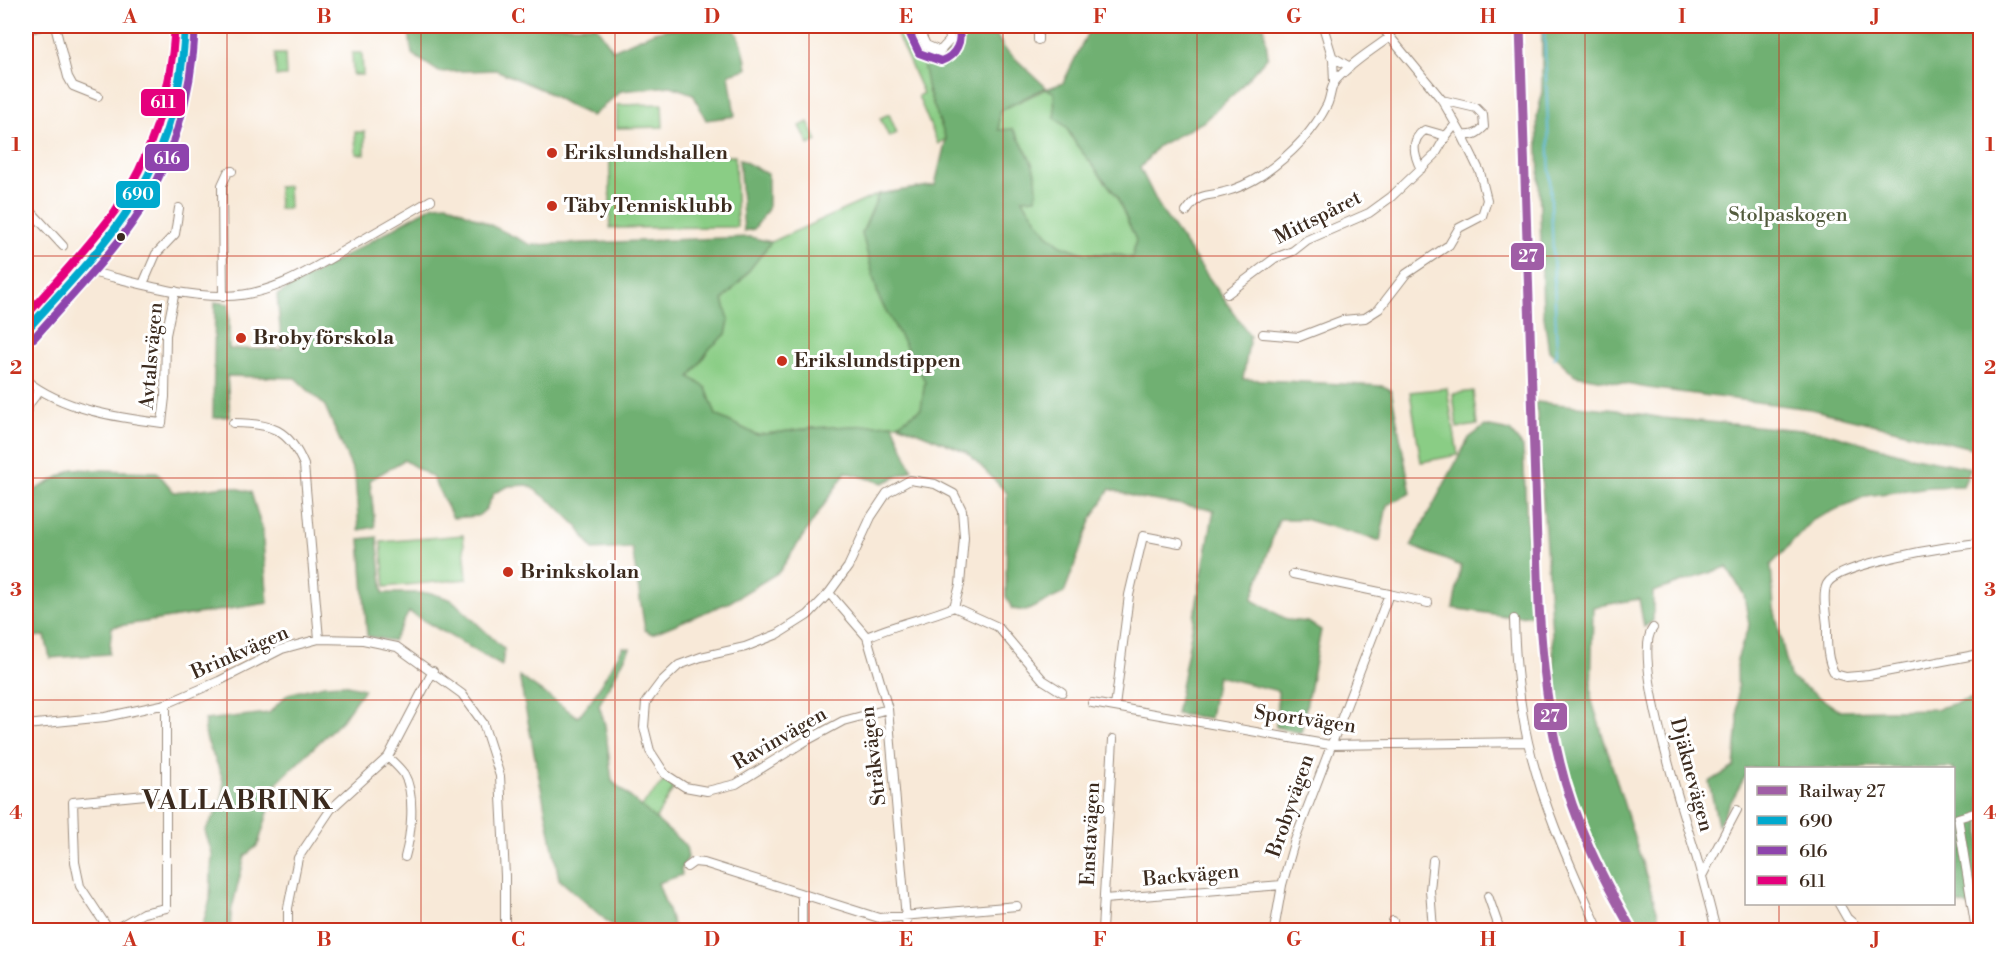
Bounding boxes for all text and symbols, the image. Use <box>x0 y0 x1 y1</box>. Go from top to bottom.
text: A <box>122 5 138 30</box>
text: B <box>316 5 332 30</box>
text: C <box>511 5 525 30</box>
text: D <box>704 5 720 30</box>
text: E <box>899 5 913 30</box>
text: F <box>1093 5 1107 30</box>
text: G <box>1286 5 1302 30</box>
text: H <box>1480 5 1497 30</box>
text: I <box>1678 5 1686 30</box>
text: J <box>1869 5 1880 30</box>
line badge: 611 <box>140 88 186 117</box>
text: 611 <box>150 93 176 113</box>
text: 1 <box>11 133 21 158</box>
text: 1 <box>1985 133 1995 158</box>
place label: Erikslundshallen <box>564 141 729 166</box>
line badge: 616 <box>144 143 190 172</box>
marker: Erikslundshallen <box>545 146 559 160</box>
text: 616 <box>154 149 180 169</box>
line badge: 690 <box>115 180 161 209</box>
text: 690 <box>122 185 154 205</box>
street label: Mittspåret <box>1270 185 1366 251</box>
place label: Täby Tennisklubb <box>564 194 733 219</box>
marker: Täby Tennisklubb <box>545 199 559 213</box>
park label: Stolpaskogen <box>1728 203 1848 228</box>
unlabelled marker <box>115 231 127 243</box>
line badge: 27 <box>1510 242 1545 271</box>
text: 27 <box>1518 247 1538 267</box>
street label: Avtalsvägen <box>135 301 169 412</box>
place label: Broby förskola <box>253 326 394 351</box>
marker: Broby förskola <box>234 331 248 345</box>
place label: Erikslundstippen <box>794 349 961 374</box>
marker: Erikslundstippen <box>775 354 789 368</box>
text: 2 <box>10 356 22 381</box>
text: 2 <box>1984 356 1996 381</box>
place label: Brinkskolan <box>520 560 640 585</box>
marker: Brinkskolan <box>501 565 515 579</box>
text: 3 <box>10 578 22 603</box>
text: 3 <box>1984 578 1996 603</box>
street label: Brinkvägen <box>186 620 293 686</box>
street label: Sportvägen <box>1252 700 1358 740</box>
street label: Ravinvägen <box>728 702 832 776</box>
line badge: 27 <box>1533 702 1568 731</box>
street label: Stråkvägen <box>856 705 892 807</box>
text: 27 <box>1540 707 1560 727</box>
street label: Djäknevägen <box>1664 715 1718 835</box>
street label: Brobyvägen <box>1261 751 1320 861</box>
legend <box>1745 767 1955 905</box>
text: Railway 27 <box>1799 780 1885 803</box>
street label: Enstavägen <box>1076 781 1106 887</box>
district label: VALLABRINK <box>141 785 334 817</box>
text: 4 <box>9 801 23 826</box>
text: 4 <box>1983 801 1997 826</box>
text: 690 <box>1799 810 1833 833</box>
text: 616 <box>1799 840 1828 863</box>
street label: Backvägen <box>1141 859 1240 893</box>
text: 611 <box>1799 870 1826 893</box>
text: A <box>122 928 138 953</box>
text: B <box>316 928 332 953</box>
text: C <box>511 928 525 953</box>
text: D <box>704 928 720 953</box>
text: E <box>899 928 913 953</box>
text: F <box>1093 928 1107 953</box>
text: G <box>1286 928 1302 953</box>
text: H <box>1480 928 1497 953</box>
text: I <box>1678 928 1686 953</box>
text: J <box>1869 928 1880 953</box>

